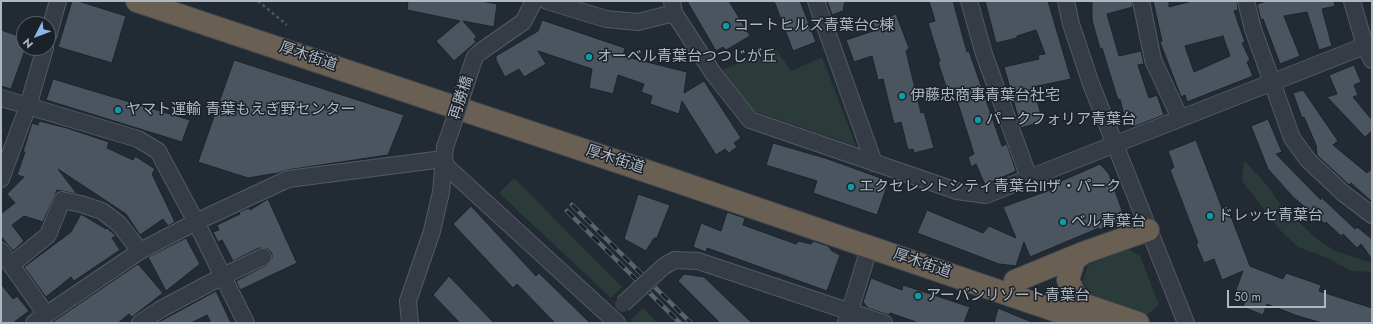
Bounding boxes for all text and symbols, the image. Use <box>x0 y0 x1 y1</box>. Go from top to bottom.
north arrow <box>16 16 56 56</box>
place label: コートヒルズ青葉台C棟 <box>734 17 894 35</box>
marker: コートヒルズ青葉台C棟 <box>721 21 731 31</box>
text: N <box>19 35 37 52</box>
street label: 厚木街道 <box>277 39 339 75</box>
place label: オーベル青葉台つつじが丘 <box>597 48 777 66</box>
marker: オーベル青葉台つつじが丘 <box>584 52 594 62</box>
street label: 再勝橋 <box>446 74 478 122</box>
place label: 伊藤忠商事青葉台社宅 <box>910 87 1060 105</box>
marker: 伊藤忠商事青葉台社宅 <box>897 91 907 101</box>
place label: ヤマト運輸 青葉もえぎ野センター <box>126 101 355 119</box>
marker: ヤマト運輸 青葉もえぎ野センター <box>113 105 123 115</box>
place label: パークフォリア青葉台 <box>986 111 1136 129</box>
marker: パークフォリア青葉台 <box>973 115 983 125</box>
street label: 厚木街道 <box>584 142 646 178</box>
place label: エクセレントシティ青葉台IIザ・パーク <box>859 178 1121 196</box>
marker: エクセレントシティ青葉台IIザ・パーク <box>846 182 856 192</box>
place label: ドレッセ青葉台 <box>1218 207 1323 225</box>
marker: ドレッセ青葉台 <box>1205 211 1215 221</box>
place label: ベル青葉台 <box>1071 213 1146 231</box>
marker: ベル青葉台 <box>1058 217 1068 227</box>
street label: 厚木街道 <box>891 246 953 282</box>
scale bar <box>1229 282 1328 308</box>
place label: アーバンリゾート青葉台 <box>926 287 1090 305</box>
text: 50 m <box>1234 288 1261 306</box>
marker: アーバンリゾート青葉台 <box>913 291 923 301</box>

